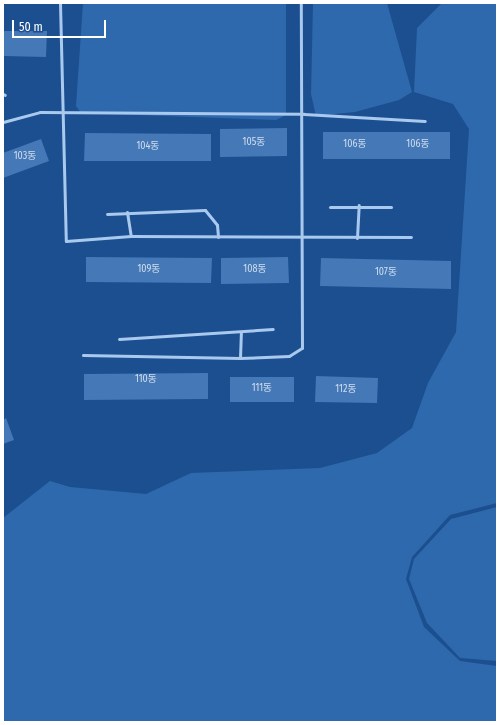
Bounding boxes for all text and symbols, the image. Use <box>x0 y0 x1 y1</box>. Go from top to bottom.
scale bar <box>14 12 108 38</box>
text: 50 m <box>19 20 43 34</box>
house number: 105동 <box>243 137 265 149</box>
house number: 106동 <box>343 139 367 151</box>
house number: 106동 <box>406 139 430 151</box>
house number: 104동 <box>136 141 160 153</box>
house number: 103동 <box>14 151 36 163</box>
house number: 109동 <box>137 264 161 276</box>
house number: 108동 <box>243 264 267 276</box>
house number: 107동 <box>375 267 397 279</box>
house number: 110동 <box>135 374 157 386</box>
house number: 111동 <box>252 383 272 395</box>
house number: 112동 <box>335 384 357 396</box>

